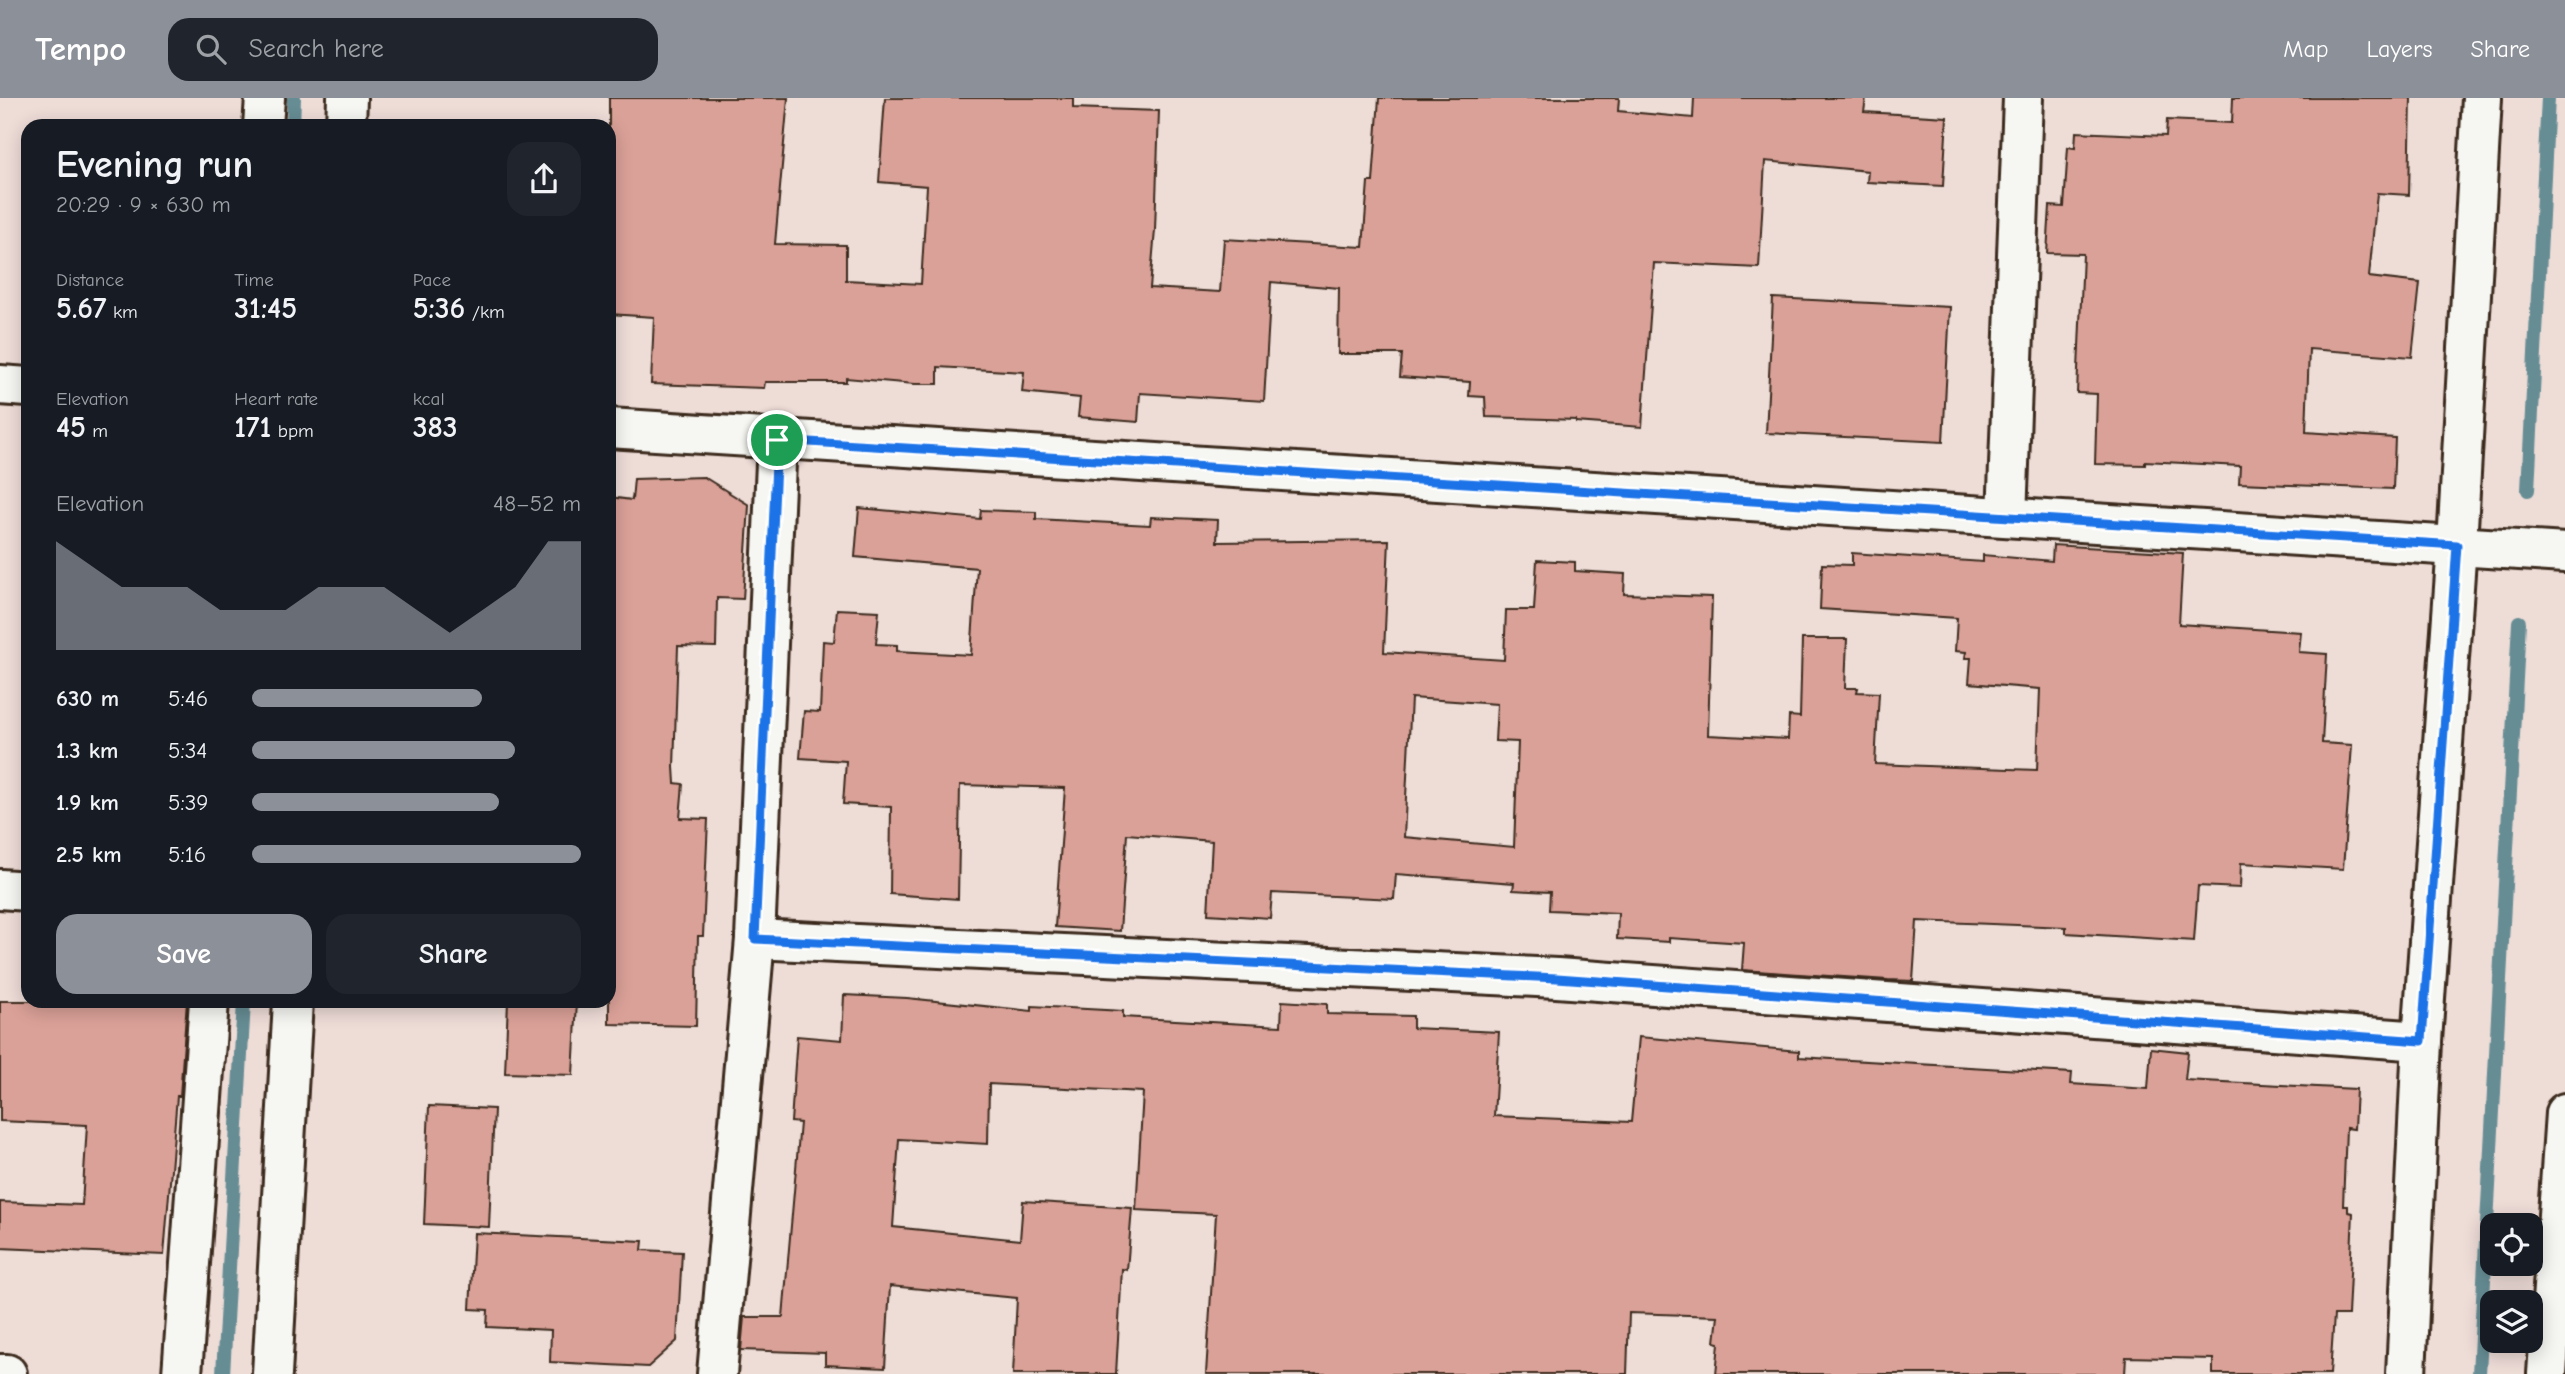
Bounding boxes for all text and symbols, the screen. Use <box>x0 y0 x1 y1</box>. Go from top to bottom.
search box <box>168 18 658 81</box>
text: Tempo <box>35 30 126 68</box>
icon: search <box>192 30 230 68</box>
text: Search here <box>248 34 384 64</box>
text: Map <box>2283 35 2329 63</box>
text: Layers <box>2367 35 2432 63</box>
text: Share <box>2470 35 2530 63</box>
button: share <box>507 142 581 216</box>
text: Evening run <box>56 143 253 187</box>
text: 20:29 · 9 × 630 m <box>56 191 231 218</box>
text: Distance <box>56 269 124 291</box>
text: Time <box>234 269 274 291</box>
text: Pace <box>413 269 451 291</box>
text: 5.67 <box>56 291 107 326</box>
text: 31:45 <box>234 291 297 326</box>
text: 5:36 <box>413 291 465 326</box>
text: km <box>107 301 138 323</box>
text: /km <box>465 301 505 323</box>
text: Elevation <box>56 388 129 410</box>
text: Heart rate <box>234 388 318 410</box>
text: kcal <box>413 388 445 410</box>
text: 45 <box>56 410 86 445</box>
text: 171 <box>234 410 271 445</box>
text: 383 <box>413 410 458 445</box>
pin <box>747 410 807 470</box>
text: m <box>86 420 108 442</box>
text: bpm <box>271 420 314 442</box>
icon: arrive <box>758 421 796 459</box>
text: Elevation <box>56 490 144 517</box>
text: 48–52 m <box>493 490 581 517</box>
text: 630 m <box>56 685 119 712</box>
text: 5:46 <box>168 685 208 712</box>
text: 1.3 km <box>56 737 118 764</box>
text: 5:34 <box>168 737 207 764</box>
text: 1.9 km <box>56 789 119 816</box>
text: 5:39 <box>168 789 208 816</box>
text: 2.5 km <box>56 841 122 868</box>
text: 5:16 <box>168 841 206 868</box>
button: Save <box>56 914 312 994</box>
button: Share <box>326 914 581 994</box>
map controls <box>2480 1213 2543 1353</box>
button: locate <box>2480 1213 2543 1276</box>
button: layers <box>2480 1290 2543 1353</box>

